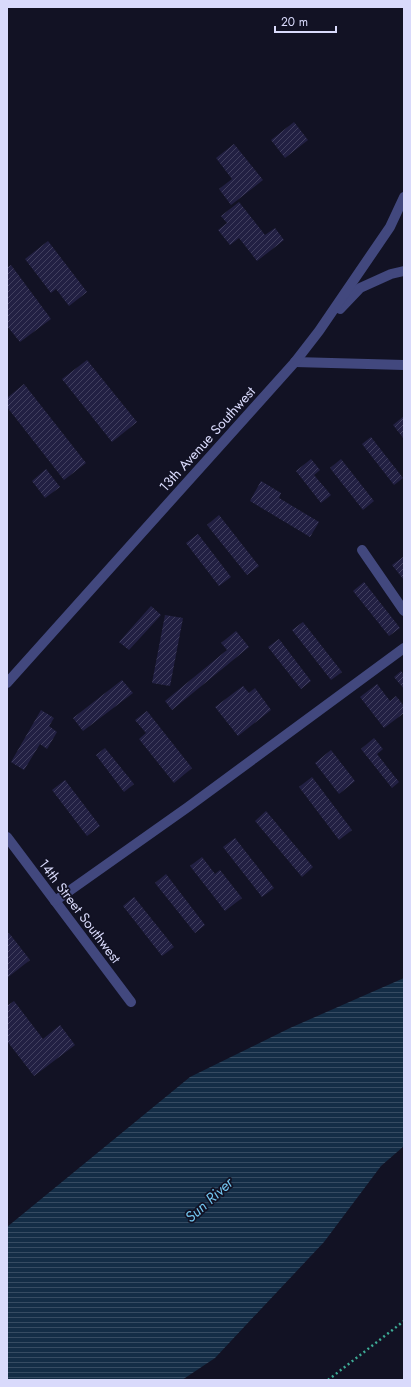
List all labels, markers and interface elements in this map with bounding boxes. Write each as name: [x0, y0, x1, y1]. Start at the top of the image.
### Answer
scale bar: [275, 8, 336, 34]
text: 20 m: [281, 13, 308, 31]
street label: 13th Avenue Southwest: [154, 381, 260, 496]
street label: 14th Street Southwest: [34, 855, 126, 968]
water label: Sun River: [180, 1172, 239, 1228]

